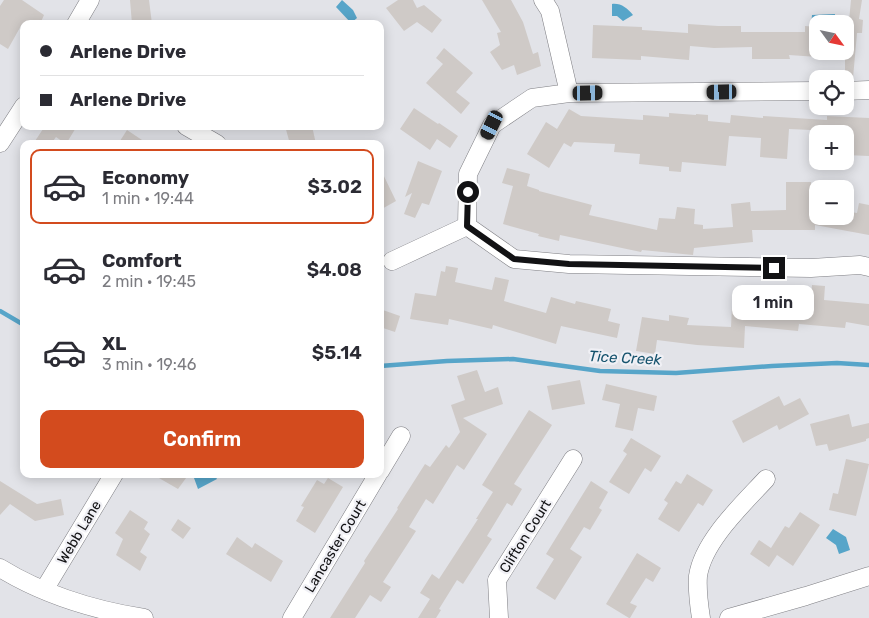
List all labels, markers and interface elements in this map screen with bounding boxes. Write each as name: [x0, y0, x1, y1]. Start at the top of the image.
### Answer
north arrow: [809, 15, 854, 60]
map controls: [809, 15, 854, 225]
text: Arlene Drive: [70, 40, 186, 63]
button: locate: [809, 70, 854, 115]
car: [706, 84, 737, 100]
car: [572, 85, 603, 101]
text: Arlene Drive: [70, 88, 186, 111]
car: [478, 108, 505, 142]
button: +: [809, 125, 854, 170]
icon: car: [42, 164, 87, 209]
text: Economy: [102, 166, 189, 189]
text: $3.02: [308, 175, 362, 198]
button: −: [809, 180, 854, 225]
route start: [457, 181, 479, 203]
text: 1 min · 19:44: [102, 189, 194, 208]
icon: car: [42, 247, 87, 292]
text: Comfort: [102, 249, 182, 272]
route end: [763, 257, 785, 279]
text: $4.08: [307, 258, 362, 281]
text: 2 min · 19:45: [102, 272, 196, 291]
callout: 1 min: [733, 286, 815, 320]
text: 1 min: [753, 293, 793, 312]
icon: car: [42, 330, 87, 375]
text: XL: [102, 332, 126, 355]
text: $5.14: [312, 341, 362, 364]
water label: Tice Creek: [588, 347, 662, 369]
text: 3 min · 19:46: [102, 355, 196, 374]
button: Confirm: [40, 410, 364, 468]
street label: Lancaster Court: [301, 496, 370, 596]
street label: Clifton Court: [496, 496, 555, 576]
street label: Webb Lane: [54, 497, 105, 567]

